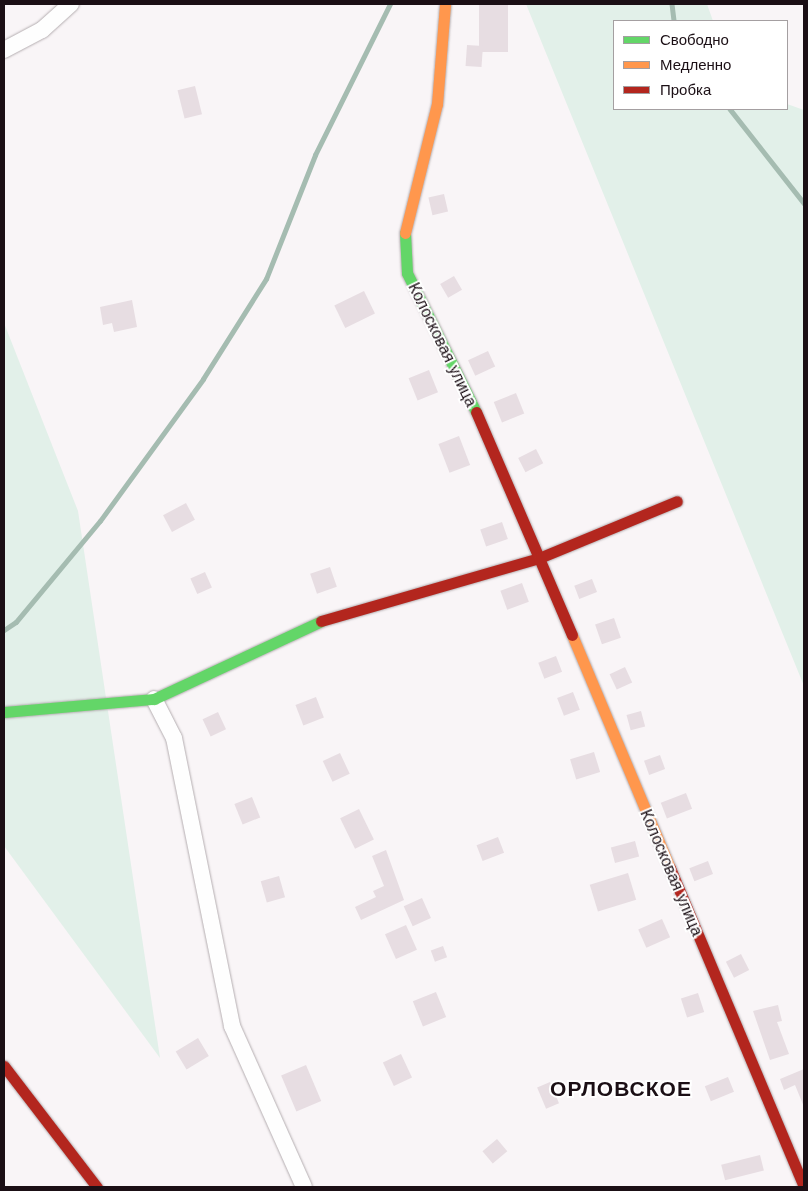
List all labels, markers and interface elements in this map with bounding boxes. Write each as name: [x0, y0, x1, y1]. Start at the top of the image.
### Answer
legend: [613, 20, 788, 110]
text: Свободно: [660, 31, 729, 49]
text: Медленно: [660, 56, 731, 74]
text: Пробка: [660, 81, 711, 99]
street label: Колосковая улица: [404, 280, 480, 410]
street label: Колосковая улица: [636, 807, 706, 939]
district label: ОРЛОВСКОЕ: [549, 1076, 693, 1102]

